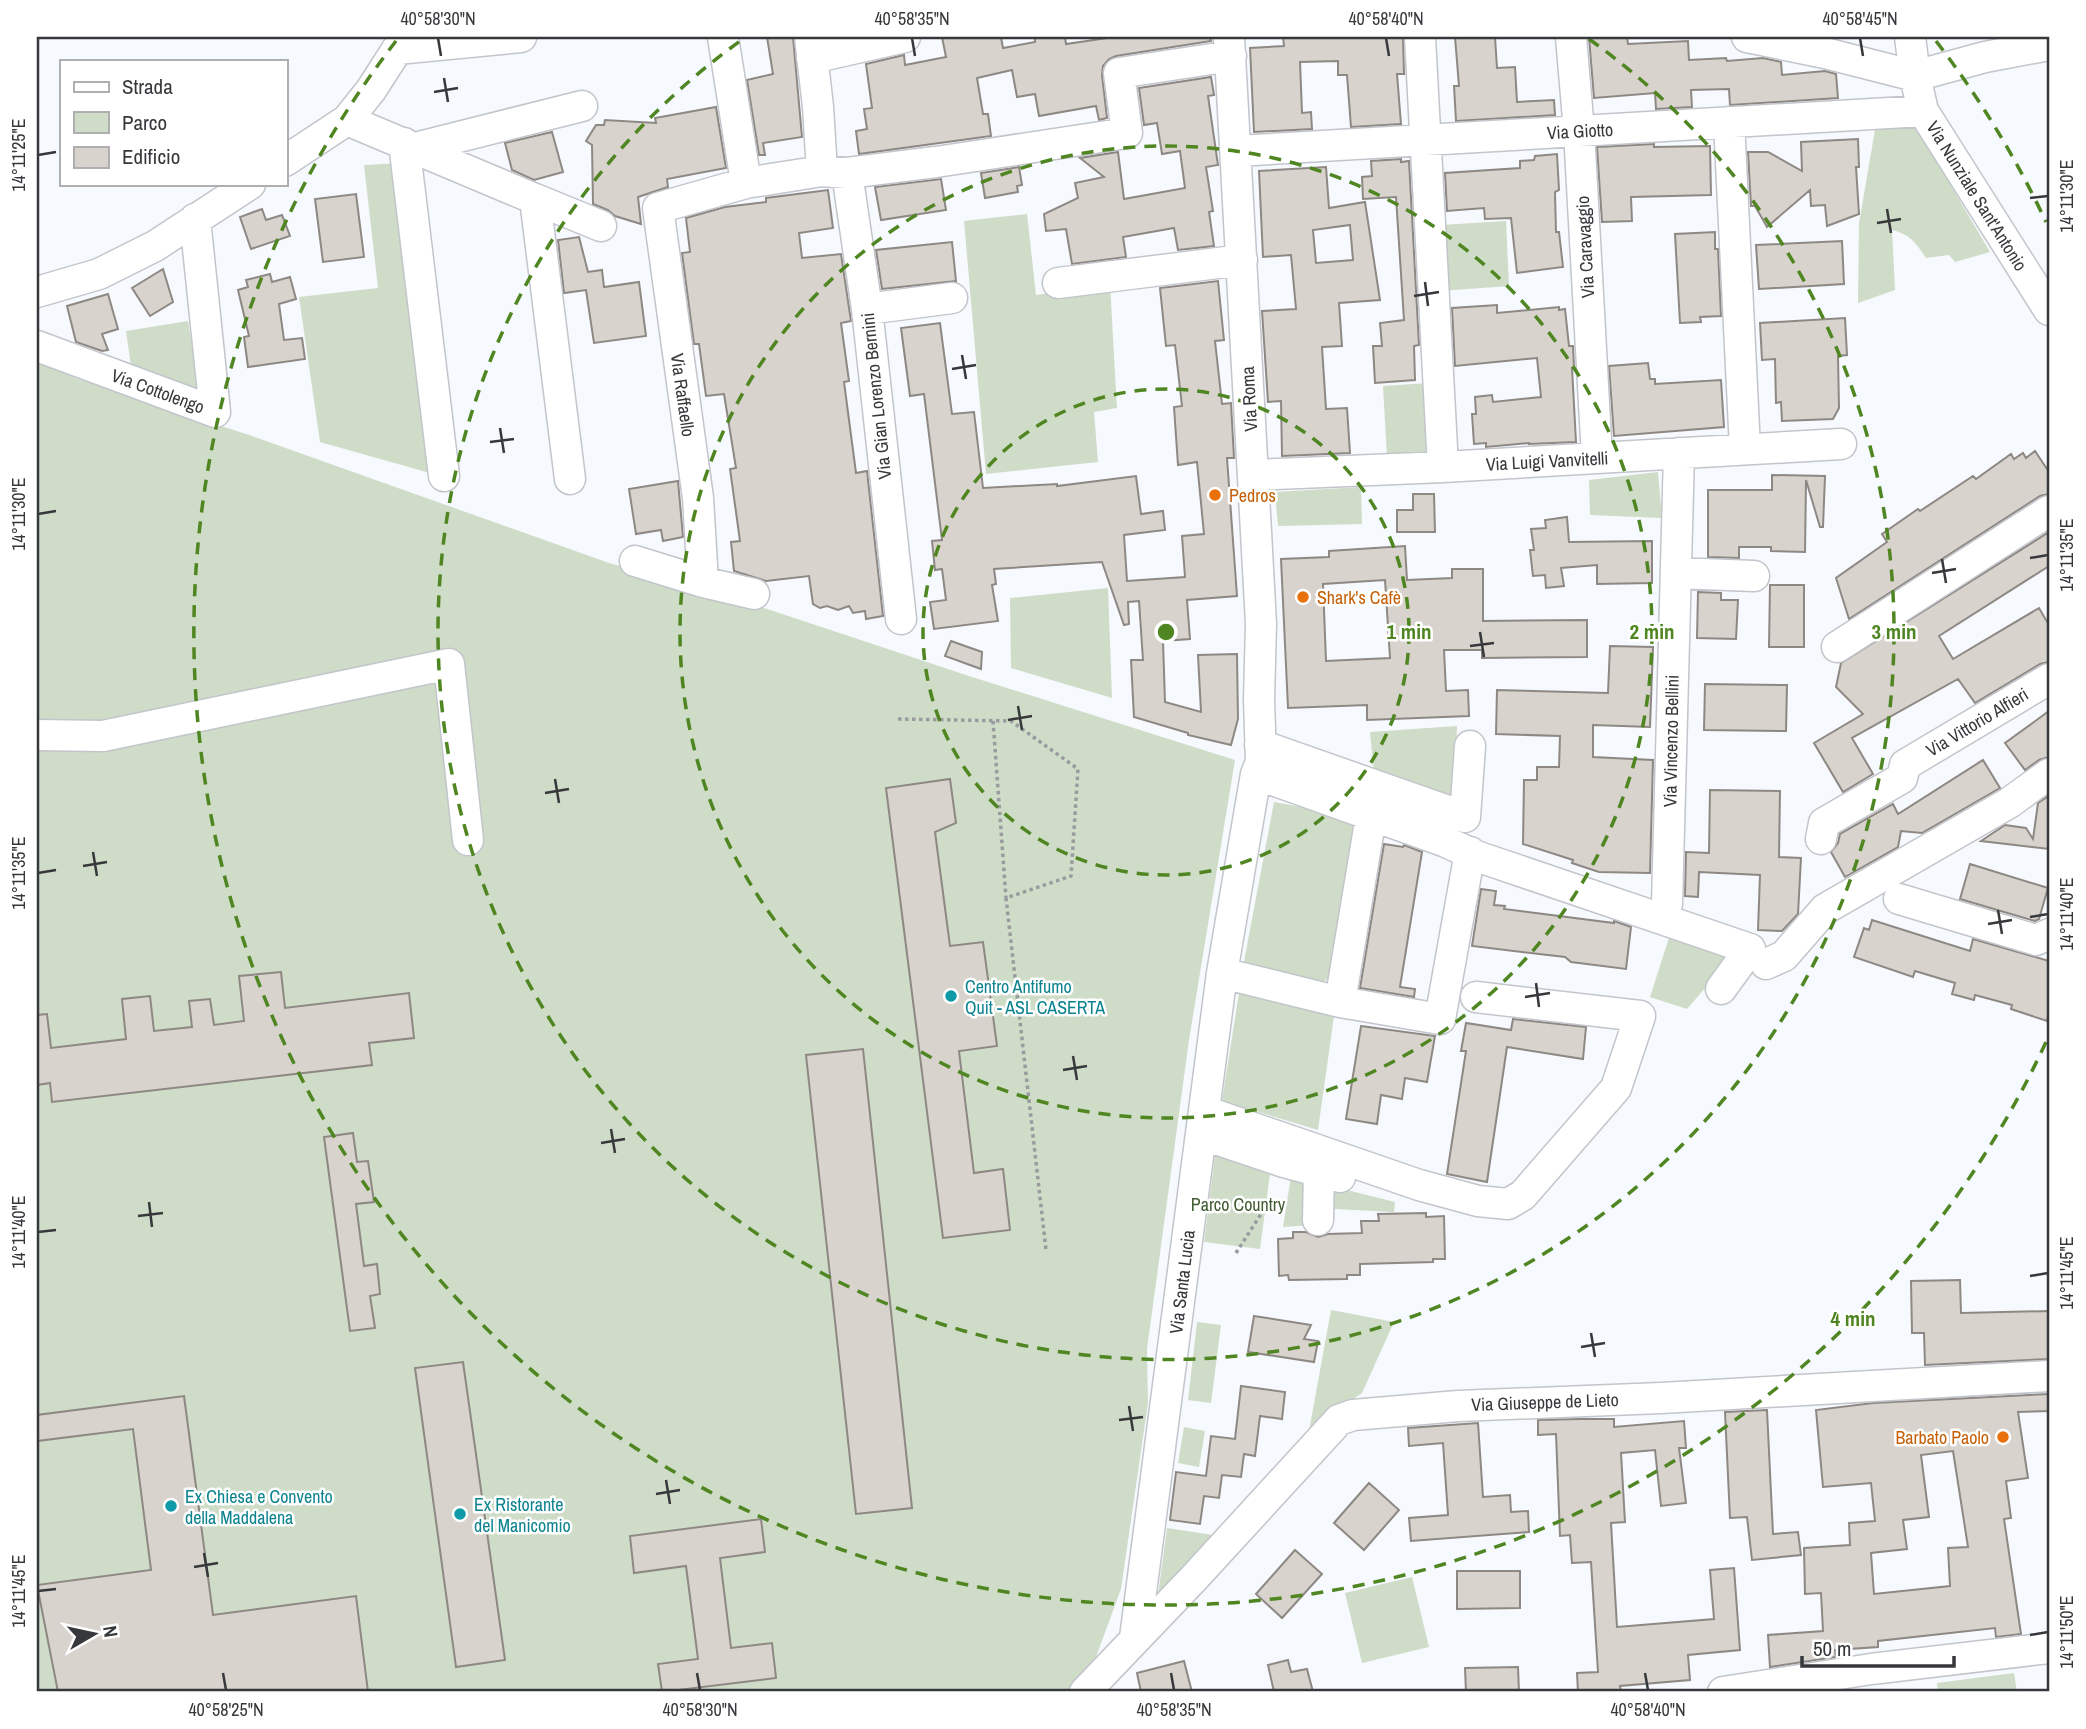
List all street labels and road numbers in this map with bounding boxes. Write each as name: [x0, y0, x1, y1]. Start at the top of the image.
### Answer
street label: Via Nunziale Sant'Antonio: [1921, 116, 2033, 276]
street label: Via Giotto: [1546, 117, 1614, 145]
street label: Via Caravaggio: [1570, 195, 1600, 299]
street label: Via Gian Lorenzo Bernini: [855, 312, 897, 480]
street label: Via Raffaello: [665, 352, 701, 438]
street label: Via Cottolengo: [108, 363, 208, 419]
street label: Via Roma: [1235, 366, 1263, 432]
street label: Via Luigi Vanvitelli: [1485, 445, 1609, 477]
street label: Via Vincenzo Bellini: [1657, 675, 1685, 807]
street label: Via Vittorio Alfieri: [1921, 682, 2033, 762]
street label: Via Santa Lucia: [1163, 1228, 1201, 1336]
street label: Via Giuseppe de Lieto: [1471, 1387, 1619, 1417]

